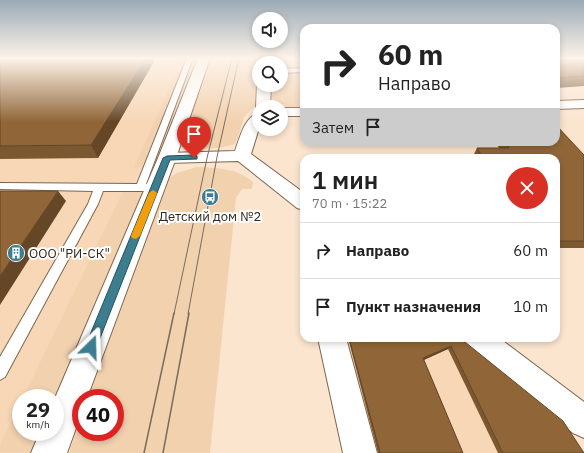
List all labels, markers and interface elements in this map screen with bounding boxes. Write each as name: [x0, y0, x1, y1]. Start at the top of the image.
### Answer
map controls: [252, 12, 288, 136]
button: sound: [252, 12, 288, 48]
text: 60 m: [378, 36, 443, 73]
icon: right: [312, 40, 364, 92]
button: search: [252, 56, 288, 92]
text: Направо: [378, 72, 451, 95]
button: layers: [252, 100, 288, 136]
icon: arrive: [362, 116, 384, 138]
pin: [177, 117, 211, 158]
text: Затем: [312, 118, 354, 137]
icon: arrive: [183, 123, 205, 145]
text: 1 мин: [312, 164, 378, 196]
button: close: [506, 167, 548, 209]
bus stop icon: Детский дом №2: [200, 187, 220, 207]
text: 70 m · 15:22: [312, 195, 387, 212]
place label: Детский дом №2: [159, 208, 261, 225]
icon: right: [312, 240, 334, 262]
text: Направо: [346, 241, 409, 260]
text: 60 m: [513, 241, 548, 260]
building icon: ООО "РИ-СК": [6, 243, 26, 263]
place label: ООО "РИ-СК": [29, 245, 110, 262]
icon: arrive: [312, 296, 334, 318]
text: Пункт назначения: [346, 297, 481, 316]
text: 10 m: [513, 297, 548, 316]
position arrow: [70, 326, 112, 368]
speed limit sign: 40: [72, 389, 124, 441]
text: 29: [26, 396, 50, 423]
text: km/h: [26, 418, 50, 431]

